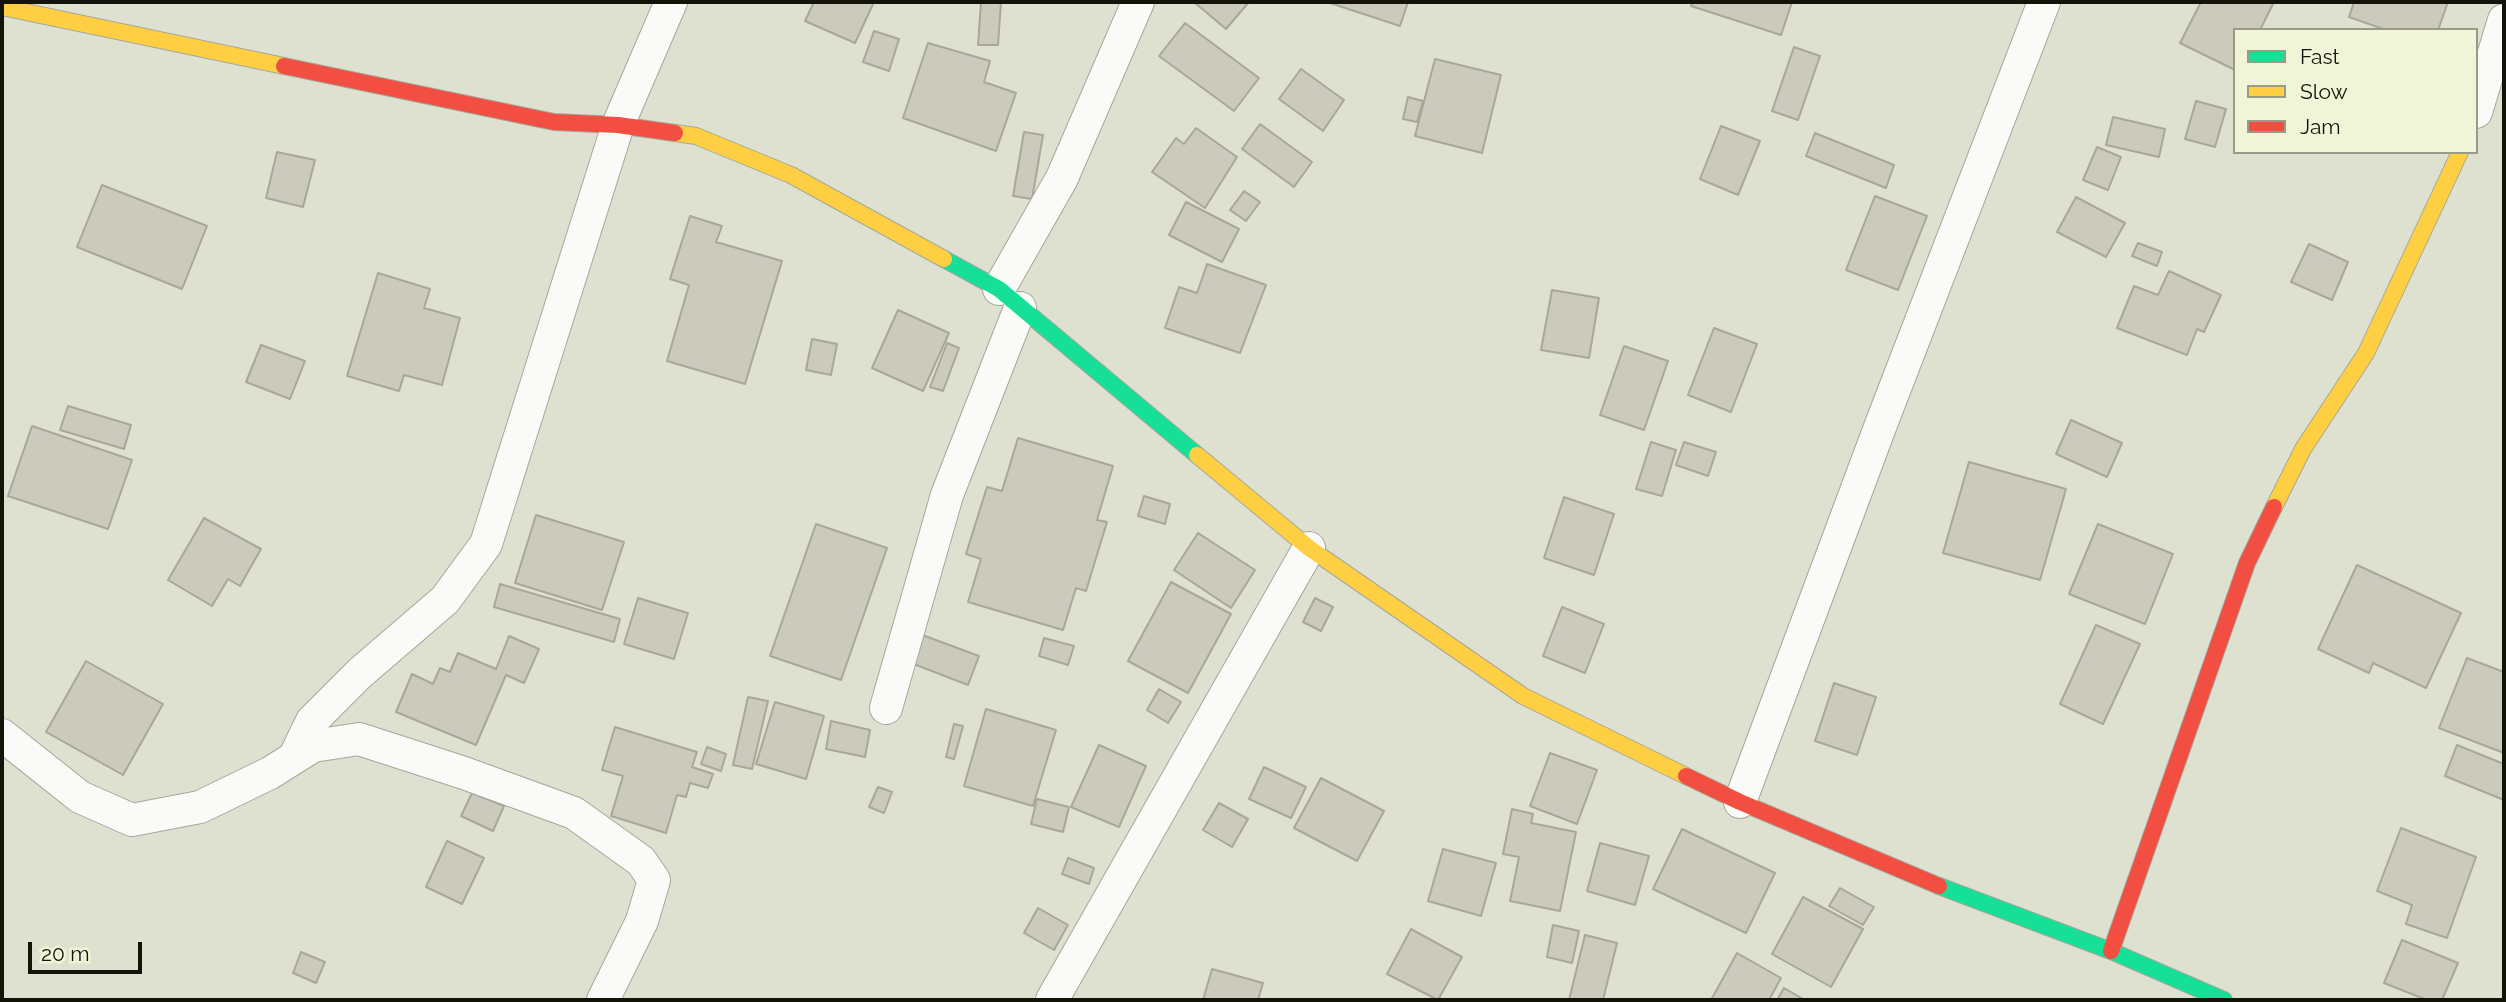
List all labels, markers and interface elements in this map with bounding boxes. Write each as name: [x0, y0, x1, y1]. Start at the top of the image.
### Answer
legend: [2233, 28, 2478, 154]
text: Fast: [2300, 44, 2340, 69]
text: Slow: [2300, 79, 2348, 104]
text: Jam: [2300, 114, 2341, 139]
scale bar: [32, 928, 145, 972]
text: 20 m: [41, 941, 89, 966]

